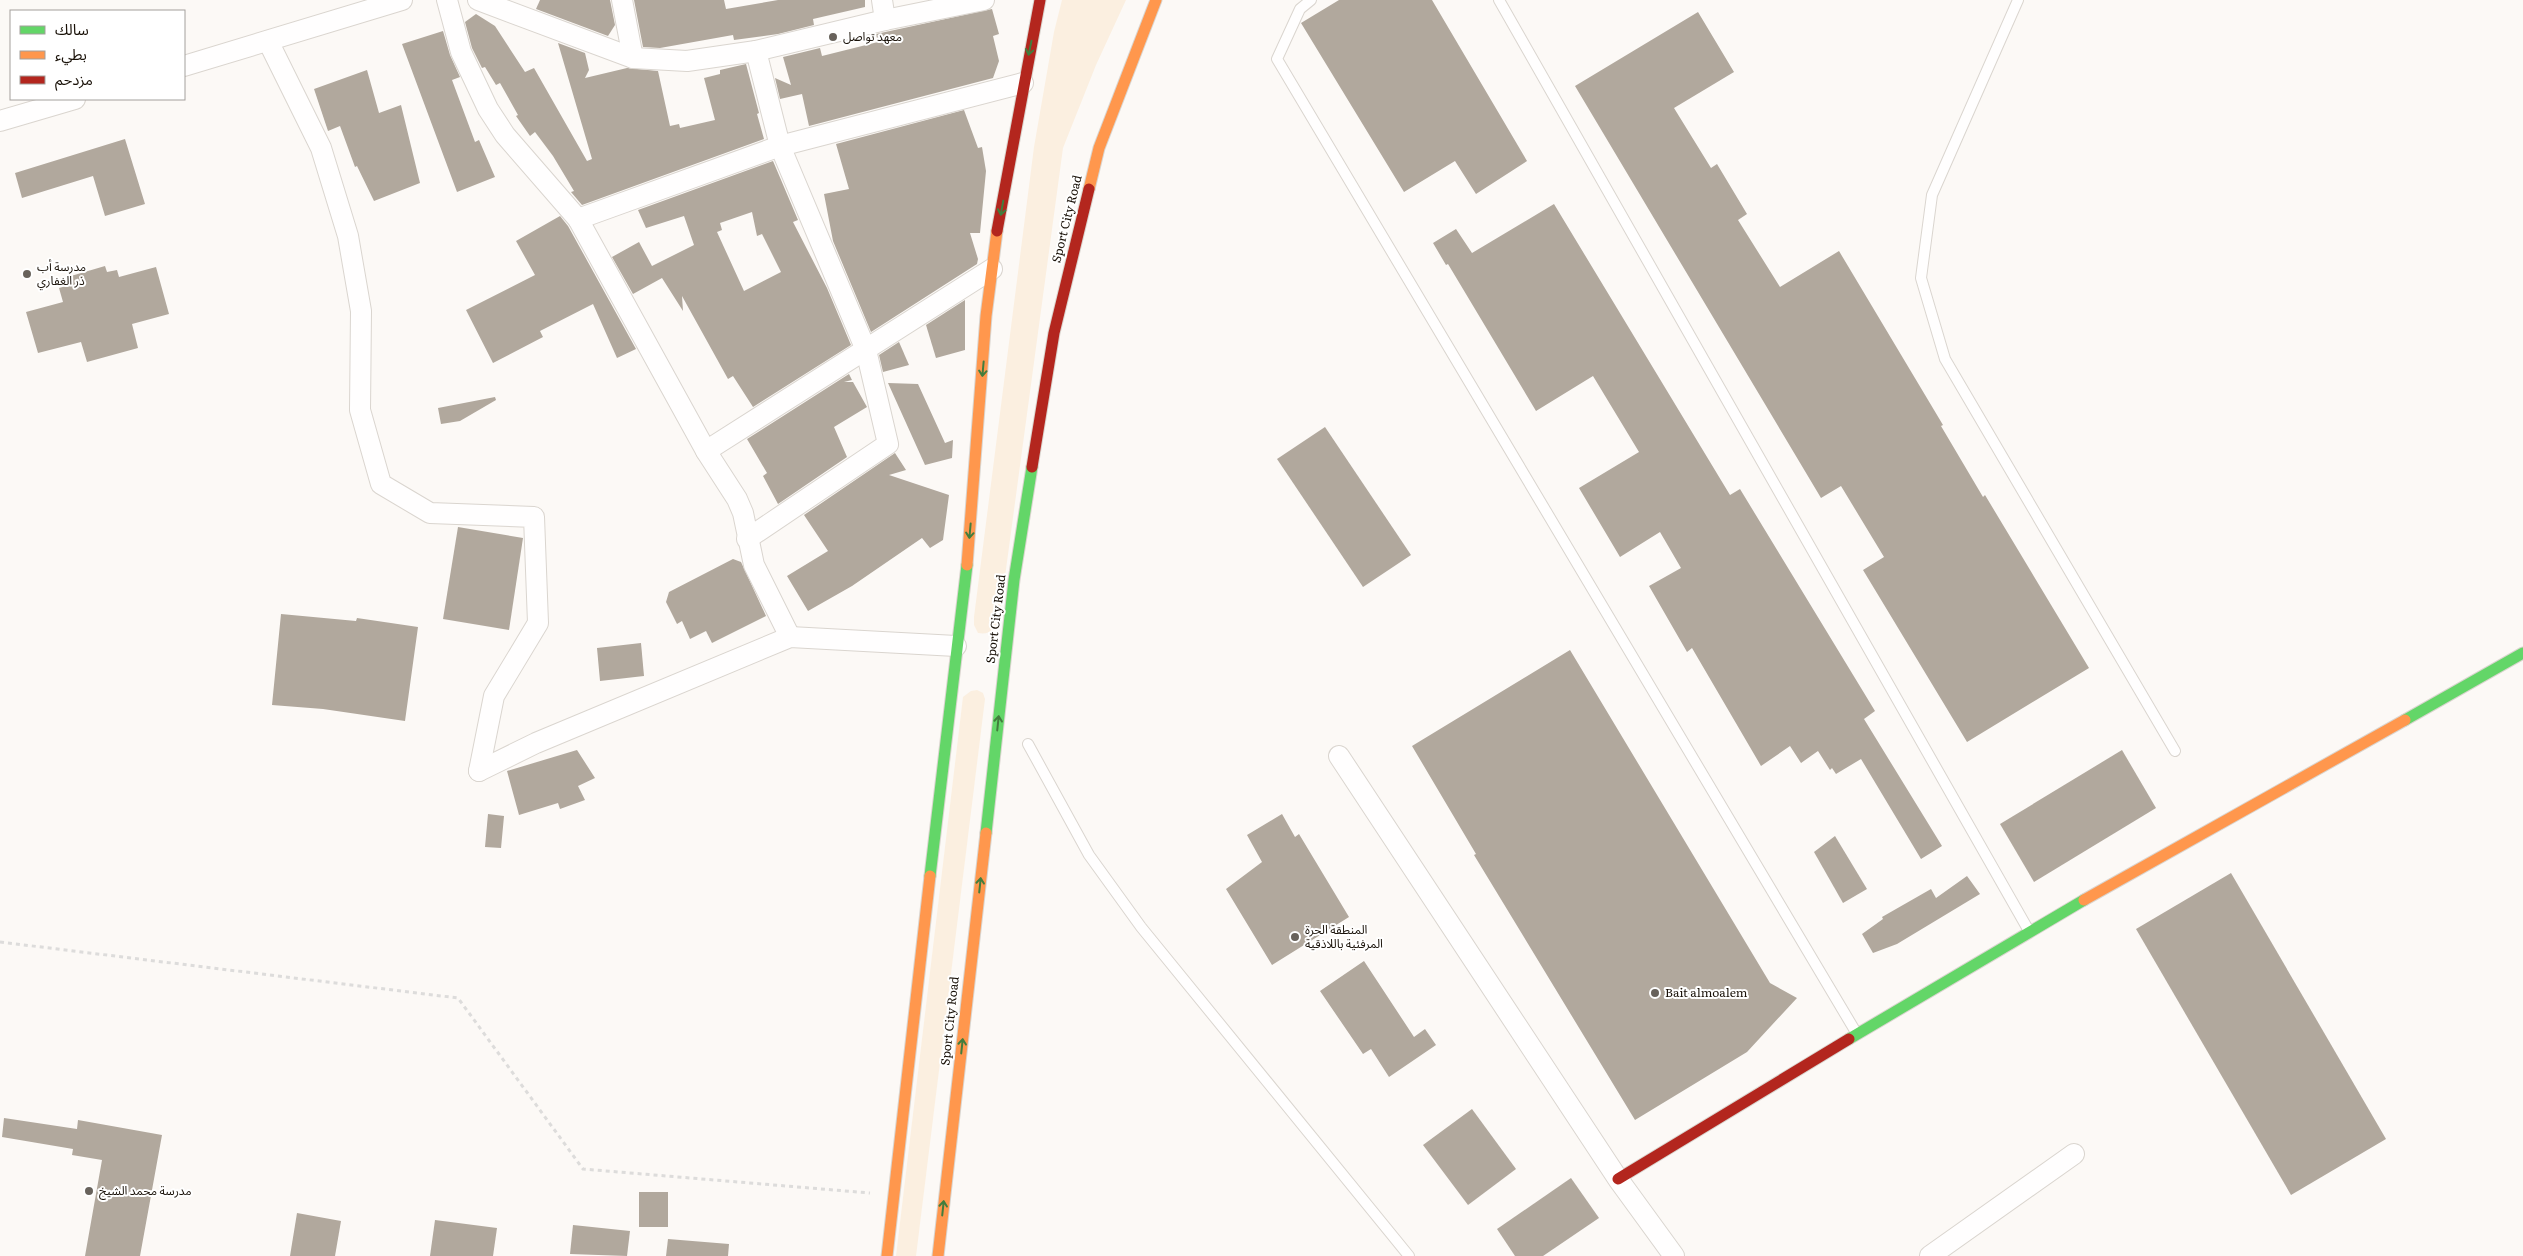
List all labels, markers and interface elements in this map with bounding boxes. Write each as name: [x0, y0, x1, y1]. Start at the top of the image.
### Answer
legend: [10, 10, 185, 100]
text: سالك: [55, 17, 89, 40]
place label: معهد تواصل: [843, 27, 902, 45]
marker: معهد تواصل: [827, 31, 839, 43]
one-way arrow: [1025, 39, 1035, 55]
text: بطيء: [55, 42, 87, 66]
text: مزدحم: [55, 67, 93, 91]
street label: Sport City Road: [1046, 172, 1086, 264]
one-way arrow: [997, 199, 1007, 215]
place label: مدرسة أب ذر الغفاري: [37, 257, 86, 291]
marker: مدرسة أب ذر الغفاري: [21, 268, 33, 280]
one-way arrow: [979, 361, 988, 377]
one-way arrow: [965, 523, 975, 539]
street label: Sport City Road: [981, 573, 1009, 664]
one-way arrow: [993, 715, 1003, 731]
one-way arrow: [975, 877, 985, 893]
place label: المنطقة الحرة المرفئية باللاذقية: [1305, 920, 1383, 952]
marker: المنطقة الحرة المرفئية باللاذقية: [1289, 931, 1301, 943]
street label: Sport City Road: [935, 975, 963, 1066]
place label: Bait almoalem: [1665, 983, 1748, 1001]
marker: Bait almoalem: [1649, 987, 1661, 999]
one-way arrow: [957, 1038, 966, 1054]
place label: مدرسة محمد الشيخ: [99, 1181, 191, 1200]
marker: مدرسة محمد الشيخ: [83, 1185, 95, 1197]
one-way arrow: [938, 1200, 948, 1216]

